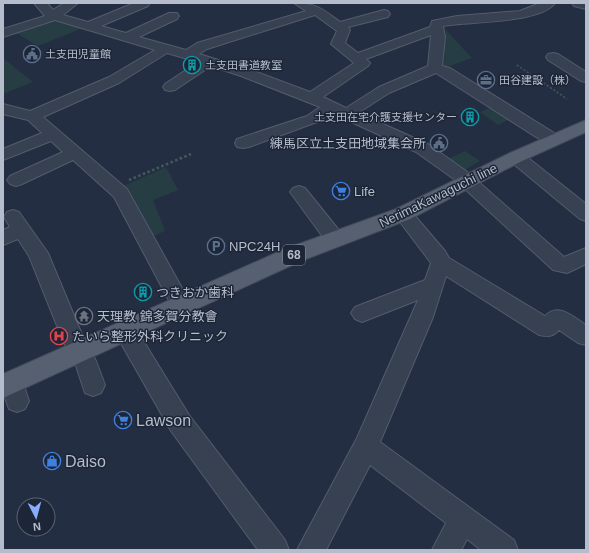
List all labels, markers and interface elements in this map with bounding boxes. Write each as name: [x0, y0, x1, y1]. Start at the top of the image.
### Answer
public building icon: 土支田児童館: [22, 44, 42, 64]
place label: 土支田児童館: [45, 48, 111, 60]
building icon: 土支田書道教室: [182, 55, 202, 75]
place label: 土支田書道教室: [205, 59, 282, 71]
office icon: 田谷建設（株）: [476, 70, 496, 90]
place label: 田谷建設（株）: [499, 74, 576, 86]
building icon: 土支田在宅介護支援センター: [460, 107, 480, 127]
place label: 土支田在宅介護支援センター: [314, 111, 457, 123]
public building icon: 練馬区立土支田地域集会所: [429, 133, 449, 153]
place label: 練馬区立土支田地域集会所: [270, 136, 426, 151]
street label: NerimaKawaguchi line: [377, 160, 500, 231]
supermarket icon: Life: [331, 181, 351, 201]
place label: Life: [354, 184, 375, 199]
parking icon: NPC24H: [206, 236, 226, 256]
place label: NPC24H: [229, 239, 280, 254]
road number: 68: [283, 245, 305, 265]
building icon: つきおか歯科: [133, 282, 153, 302]
place label: つきおか歯科: [156, 285, 234, 300]
temple icon: 天理教 錦多賀分教會: [74, 306, 94, 326]
place label: 天理教 錦多賀分教會: [97, 309, 218, 324]
hospital icon: たいら整形外科クリニック: [49, 326, 69, 346]
place label: たいら整形外科クリニック: [72, 329, 228, 344]
supermarket icon: Lawson: [113, 410, 133, 430]
place label: Lawson: [136, 412, 191, 429]
shop icon: Daiso: [42, 451, 62, 471]
place label: Daiso: [65, 453, 106, 470]
north arrow: [16, 497, 56, 537]
text: N: [32, 521, 42, 533]

